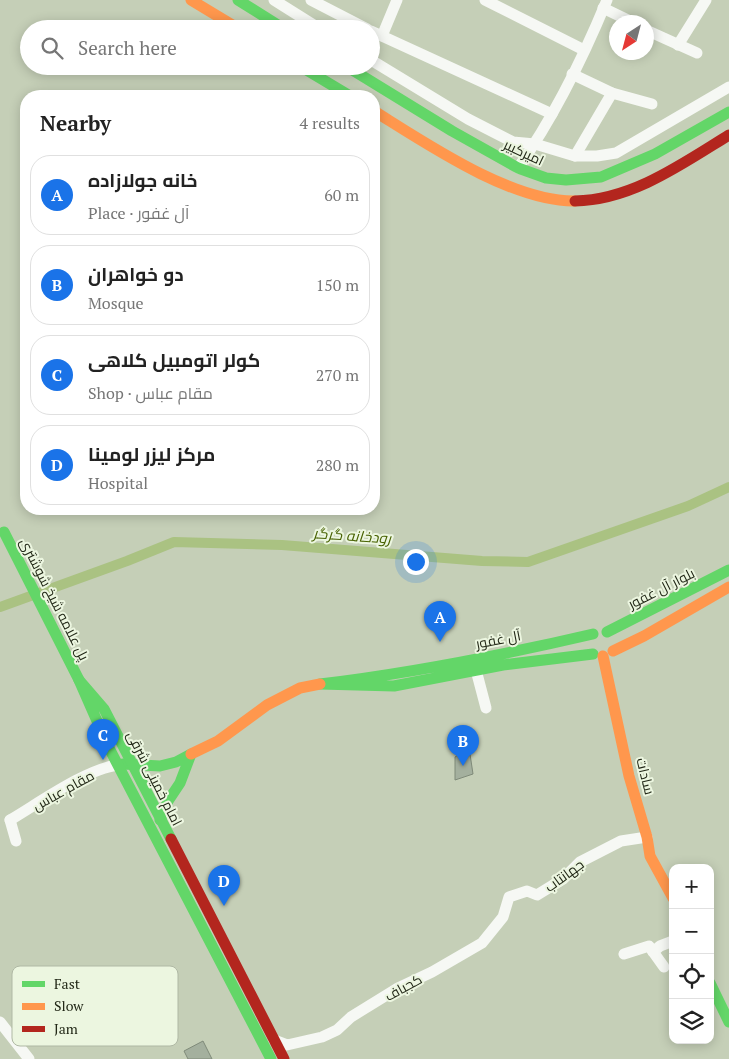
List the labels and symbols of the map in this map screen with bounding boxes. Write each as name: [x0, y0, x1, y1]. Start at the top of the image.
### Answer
north arrow: [609, 15, 654, 60]
street label: امیرکبیر: [500, 134, 547, 170]
water label: رودخانه گرگر: [311, 522, 392, 548]
street label: پل علامه شیخ شوشتری: [15, 535, 94, 664]
your location: [403, 549, 429, 575]
street label: بلوار آل غفور: [624, 563, 698, 613]
pin: A: [424, 601, 456, 642]
street label: آل غفور: [473, 625, 522, 653]
pin: C: [87, 719, 119, 760]
pin: B: [447, 725, 479, 766]
street label: امام خمینی شرقی: [122, 727, 187, 829]
street label: سادات: [632, 756, 660, 796]
street label: مقام عباس: [29, 765, 98, 816]
street label: جهانتاب: [541, 854, 587, 896]
pin: D: [208, 865, 240, 906]
legend: [12, 966, 178, 1046]
street label: کجباف: [381, 969, 425, 1005]
text: Fast: [54, 974, 81, 993]
text: Slow: [54, 996, 84, 1015]
text: Jam: [54, 1019, 78, 1038]

